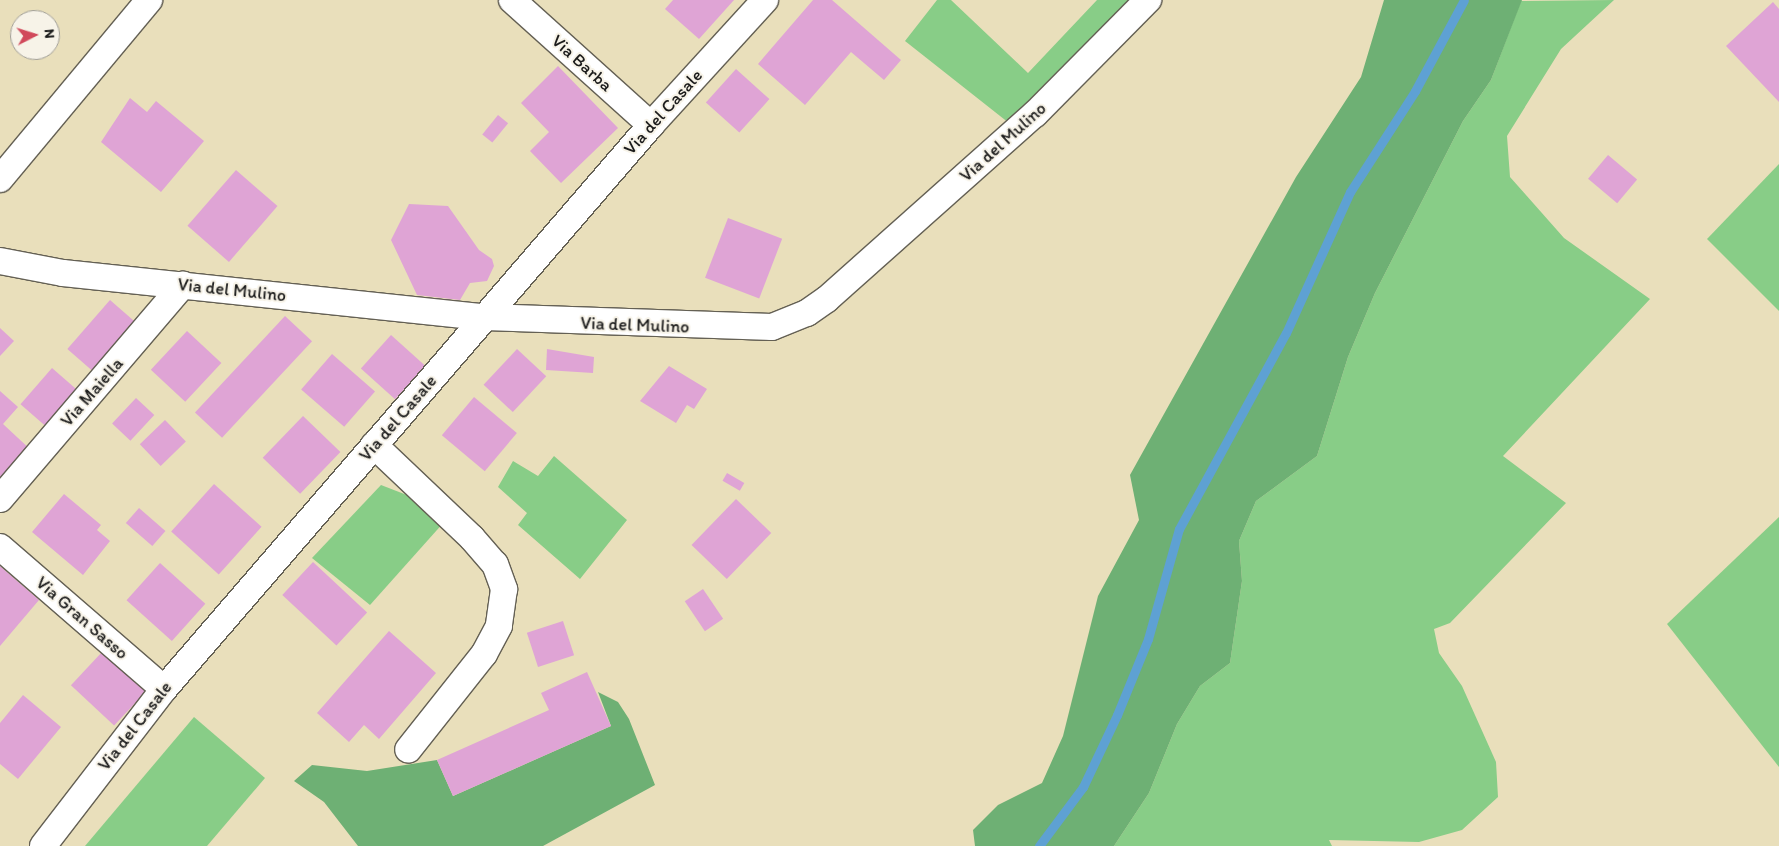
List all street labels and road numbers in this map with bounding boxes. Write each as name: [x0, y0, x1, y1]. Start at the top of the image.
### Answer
street label: Via Barba: [547, 30, 617, 96]
street label: Via del Casale: [619, 65, 707, 159]
street label: Via del Mulino: [956, 98, 1050, 186]
street label: Via del Mulino: [177, 274, 287, 306]
street label: Via del Mulino: [581, 312, 689, 338]
street label: Via Maiella: [56, 353, 128, 431]
street label: Via del Casale: [355, 370, 441, 466]
street label: Via Gran Sasso: [31, 572, 133, 664]
street label: Via del Casale: [93, 677, 177, 775]

